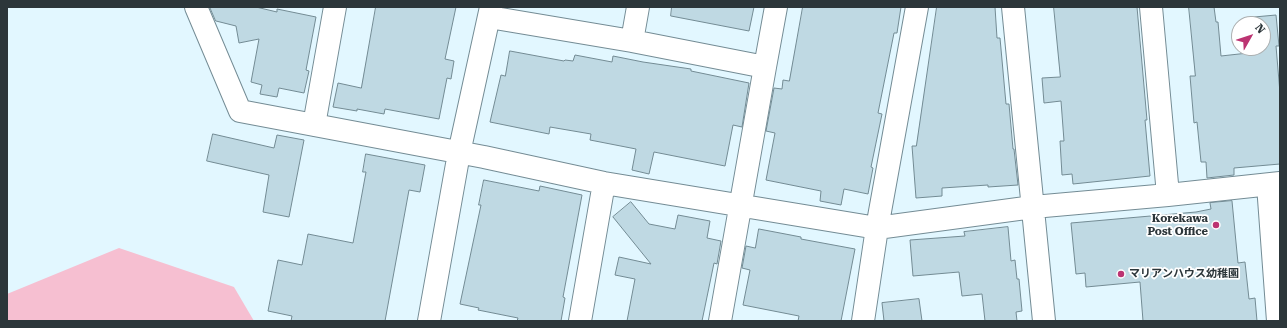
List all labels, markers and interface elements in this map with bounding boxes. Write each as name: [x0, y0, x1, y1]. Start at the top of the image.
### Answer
north arrow: [1231, 16, 1271, 56]
text: N: [1252, 21, 1268, 36]
place label: Korekawa Post Office: [1148, 212, 1208, 238]
marker: Korekawa Post Office: [1211, 220, 1221, 230]
place label: マリアンハウス幼稚園: [1129, 267, 1239, 281]
marker: マリアンハウス幼稚園: [1116, 269, 1126, 279]

